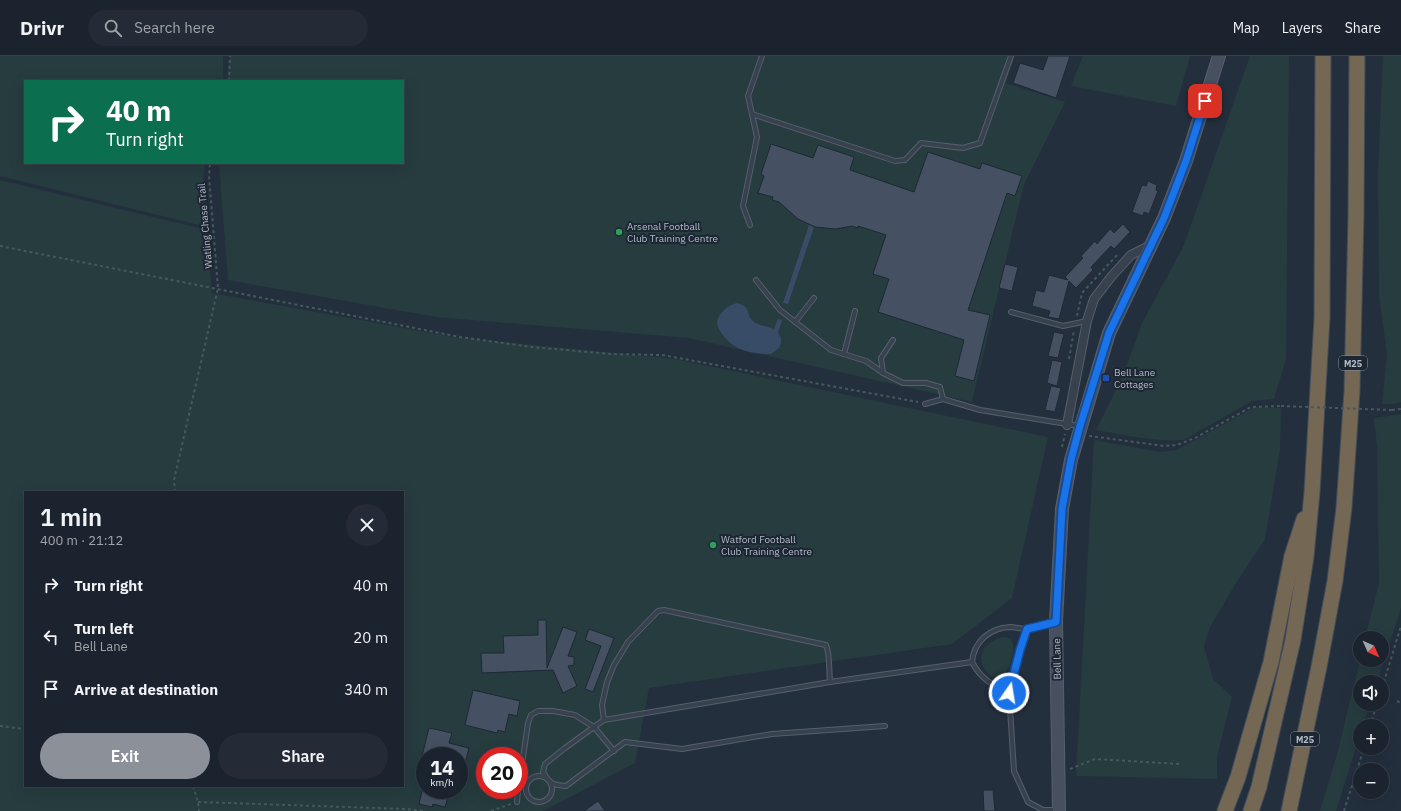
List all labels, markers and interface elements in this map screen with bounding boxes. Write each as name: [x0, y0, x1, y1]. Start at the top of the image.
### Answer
search box: [88, 10, 368, 46]
text: Drivr: [20, 16, 64, 40]
icon: search: [102, 17, 124, 39]
text: Search here: [134, 18, 215, 37]
text: Map: [1233, 19, 1260, 37]
text: Layers: [1282, 19, 1323, 37]
text: Share: [1345, 19, 1381, 37]
pin: [1188, 84, 1222, 118]
icon: arrive: [1194, 90, 1216, 112]
text: 40 m: [106, 92, 171, 129]
icon: right: [40, 96, 92, 148]
text: Turn right: [106, 128, 184, 151]
street label: Watling Chase Trail: [195, 183, 215, 269]
place label: Arsenal Football Club Training Centre: [627, 220, 719, 245]
marker: Arsenal Football Club Training Centre: [614, 227, 624, 237]
road number: M25: [1339, 356, 1367, 370]
place label: Bell Lane Cottages: [1114, 366, 1156, 391]
marker: Bell Lane Cottages: [1101, 373, 1111, 383]
text: 1 min: [40, 501, 102, 533]
button: close: [346, 504, 388, 546]
text: 400 m · 21:12: [40, 532, 123, 549]
place label: Watford Football Club Training Centre: [721, 533, 813, 558]
marker: Watford Football Club Training Centre: [708, 540, 718, 550]
icon: right: [40, 574, 62, 596]
text: Turn right: [74, 576, 143, 595]
text: 40 m: [353, 576, 388, 595]
text: Turn left: [74, 619, 134, 638]
icon: left: [40, 626, 62, 648]
text: 20 m: [353, 628, 388, 647]
north arrow: [1353, 631, 1389, 667]
map controls: [1353, 631, 1389, 799]
text: Bell Lane: [74, 638, 128, 655]
street label: Bell Lane: [1050, 638, 1064, 680]
position arrow: [988, 672, 1030, 714]
button: sound: [1353, 675, 1389, 711]
icon: arrive: [40, 678, 62, 700]
text: Arrive at destination: [74, 680, 218, 699]
text: 340 m: [344, 680, 388, 699]
button: +: [1353, 719, 1389, 755]
road number: M25: [1291, 732, 1319, 746]
button: Exit: [40, 733, 210, 779]
button: Share: [218, 733, 388, 779]
speed limit sign: 20: [476, 747, 528, 799]
text: 14: [430, 754, 454, 781]
button: −: [1353, 763, 1389, 799]
text: km/h: [430, 776, 454, 789]

